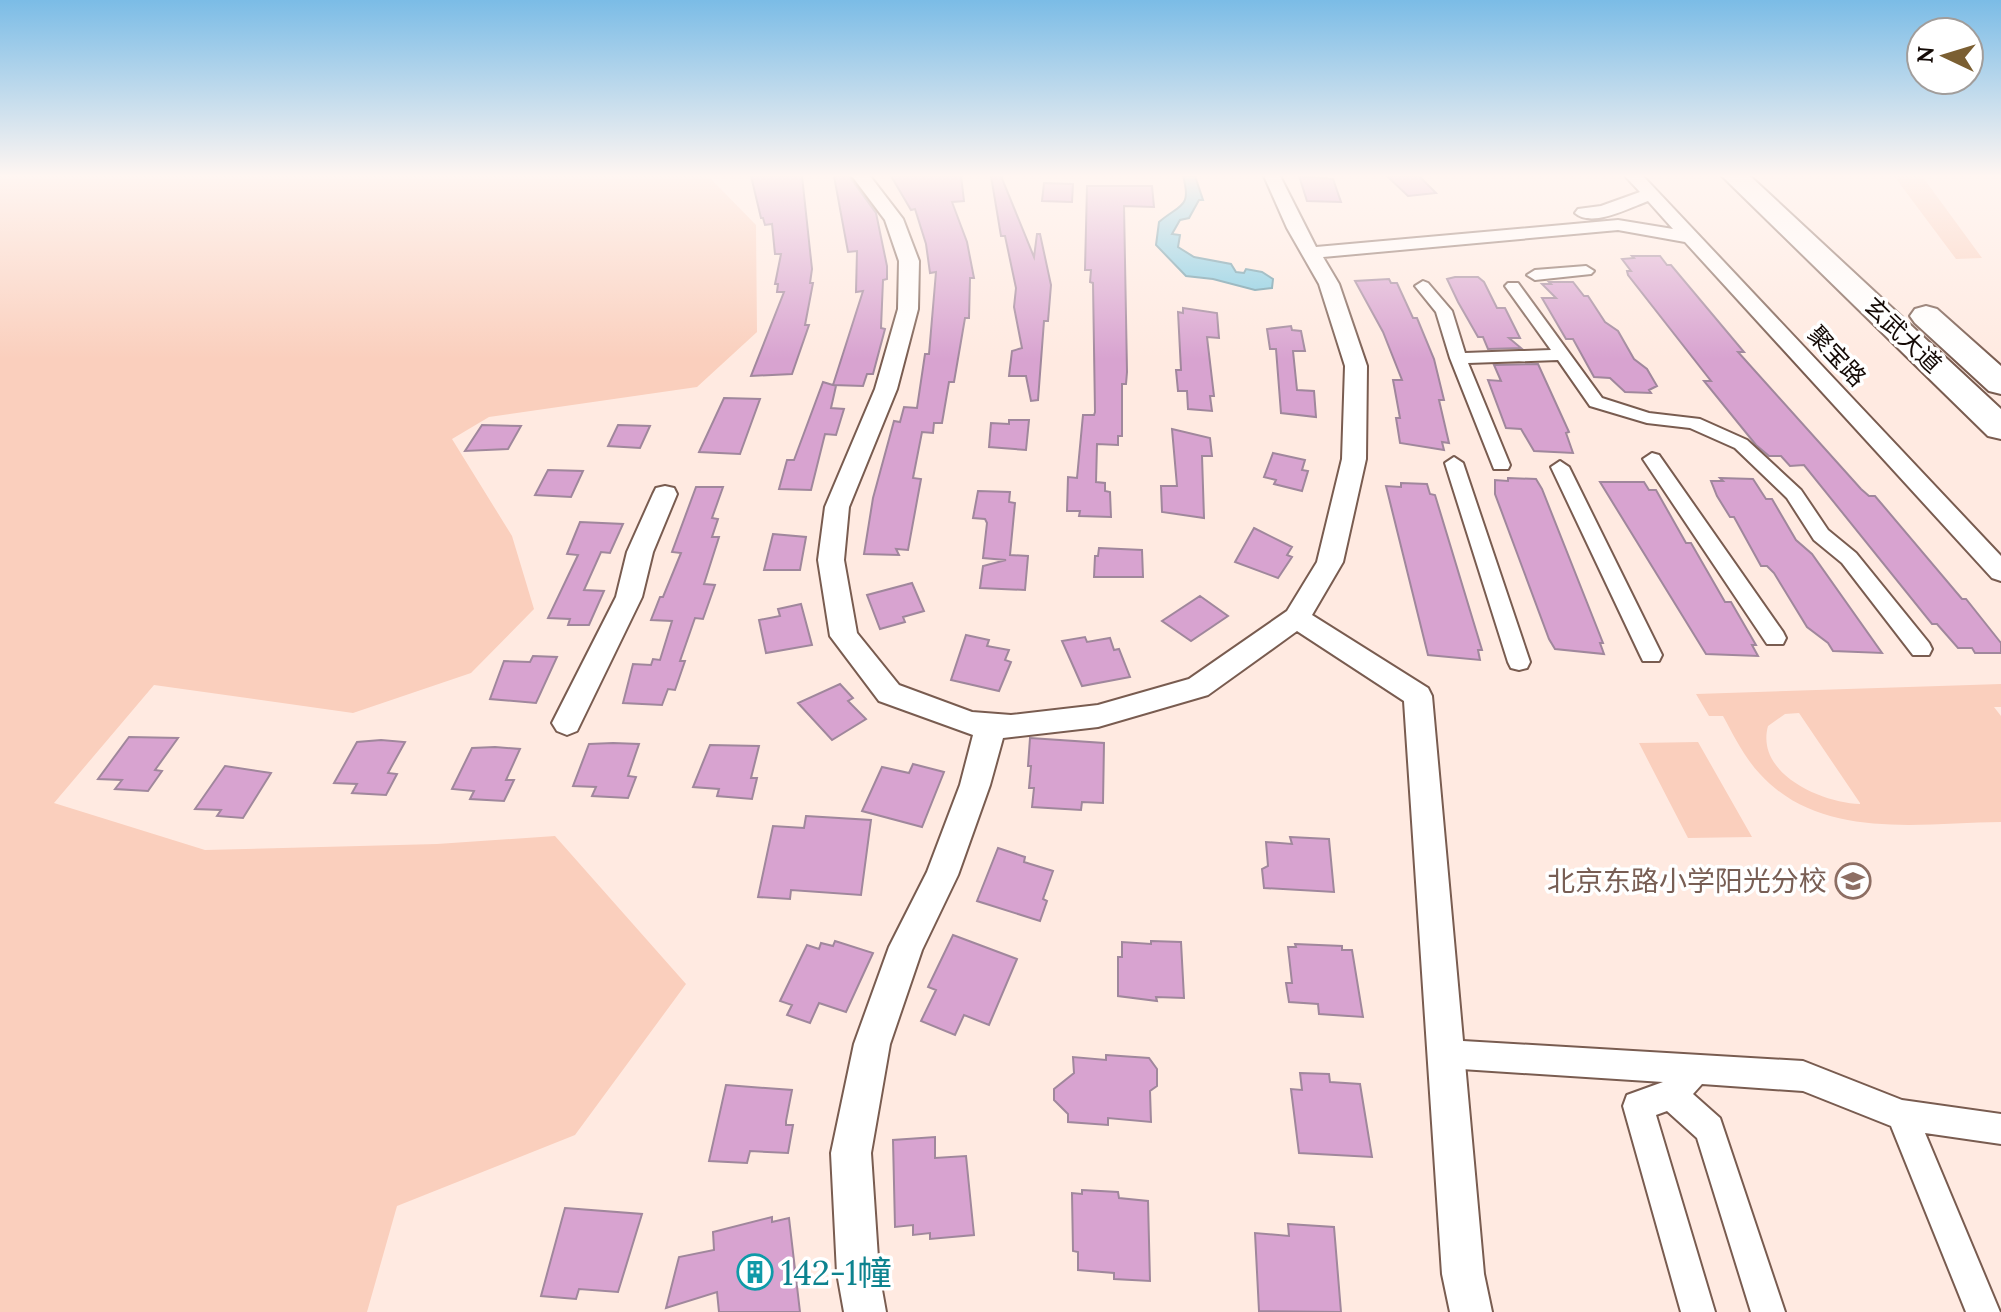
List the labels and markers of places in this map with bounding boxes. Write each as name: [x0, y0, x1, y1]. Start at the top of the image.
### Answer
school or university icon: 北京东路小学阳光分校: [1834, 862, 1872, 900]
place label: 北京东路小学阳光分校: [1547, 863, 1827, 899]
place label: 142-1幢: [781, 1251, 892, 1294]
building icon: 142-1幢: [736, 1253, 774, 1291]

